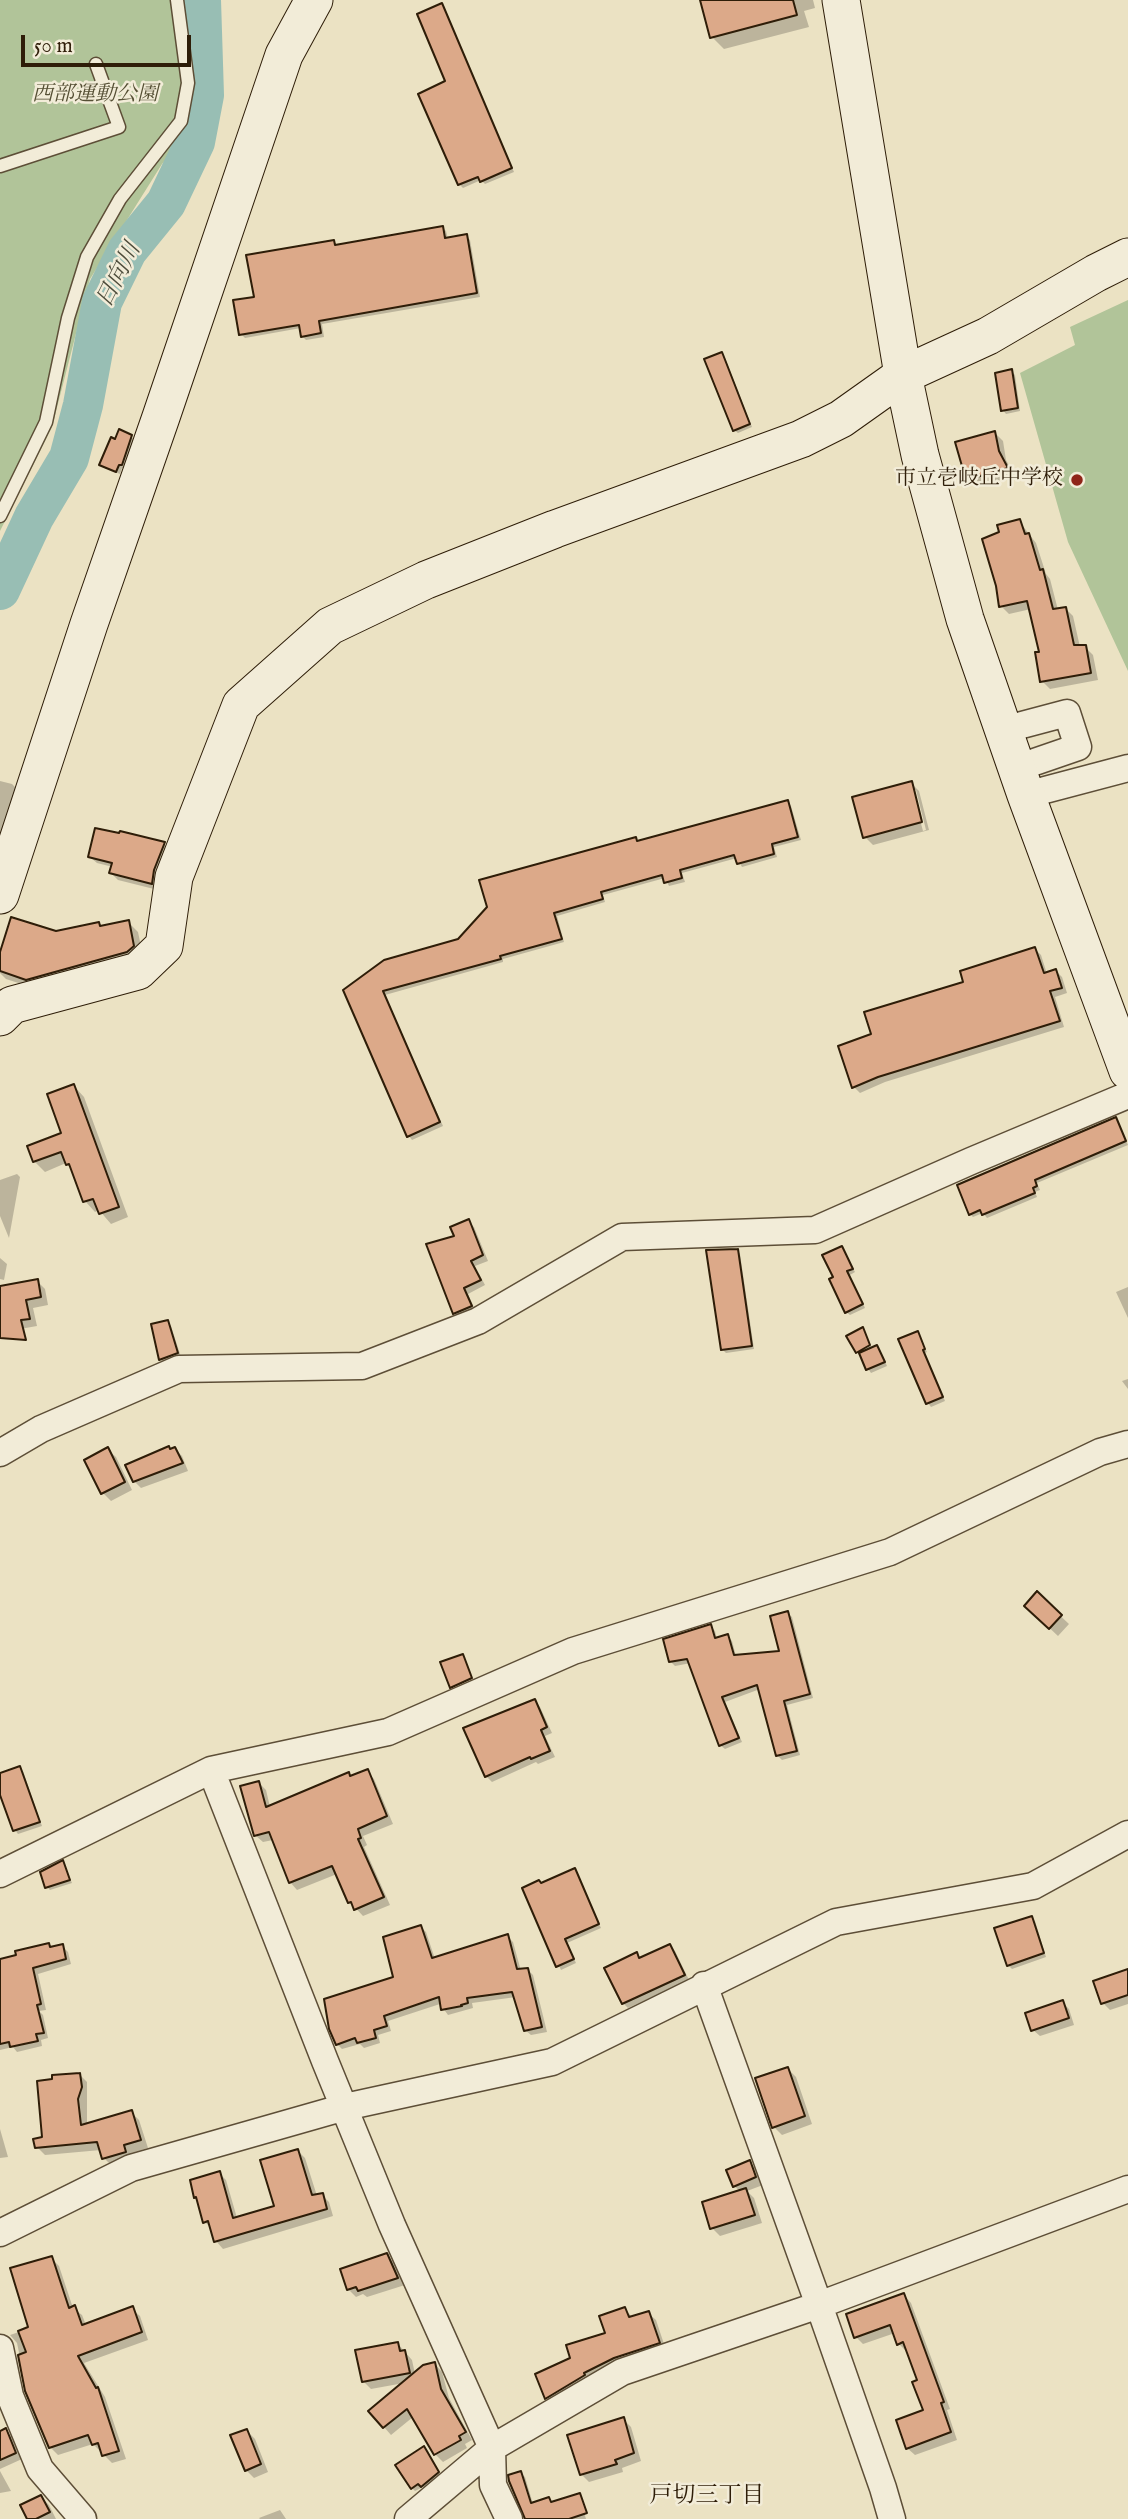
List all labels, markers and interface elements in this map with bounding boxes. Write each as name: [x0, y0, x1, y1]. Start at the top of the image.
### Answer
scale bar: [24, 21, 194, 65]
text: 50 m: [34, 33, 73, 60]
park label: 西部運動公園: [32, 83, 158, 109]
water label: 日向川: [92, 239, 148, 313]
place label: 市立壱岐丘中学校: [895, 467, 1063, 493]
marker: 市立壱岐丘中学校: [1069, 472, 1085, 488]
district label: 戸切三丁目: [650, 2483, 764, 2511]

